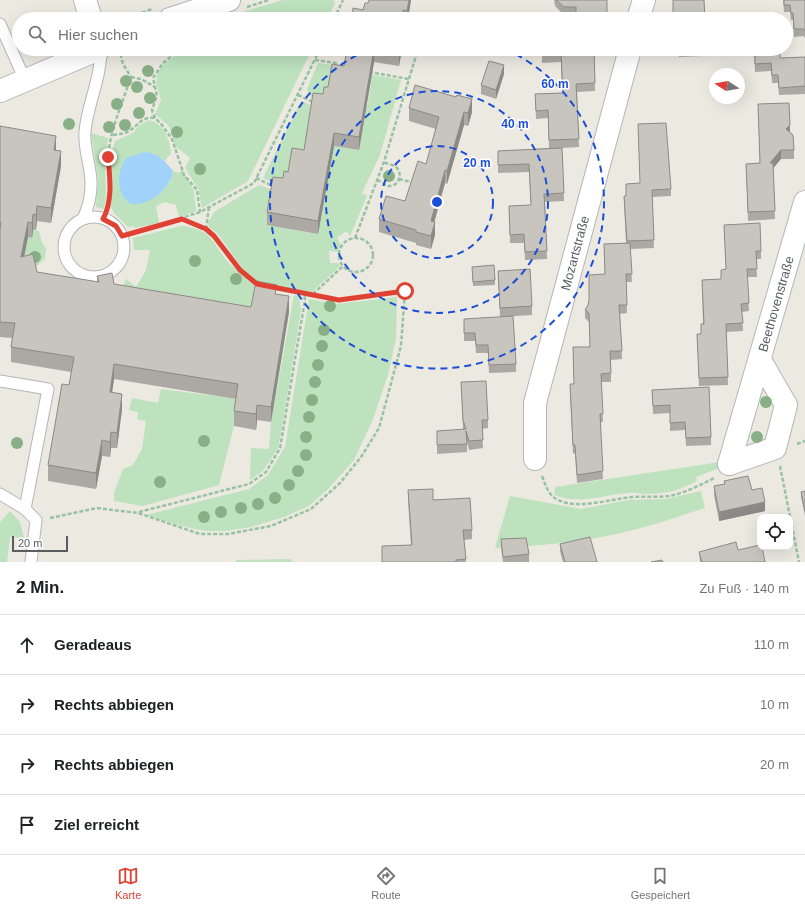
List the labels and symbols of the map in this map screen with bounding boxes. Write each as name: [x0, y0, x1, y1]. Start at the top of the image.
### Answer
north arrow: [709, 68, 745, 104]
text: 60 m: [541, 77, 569, 91]
text: 40 m: [501, 117, 529, 131]
route end: [99, 148, 117, 166]
text: 20 m: [463, 156, 491, 170]
centre of rings: [430, 195, 444, 209]
street label: Mozartstraße: [558, 214, 592, 292]
street label: Beethovenstraße: [755, 254, 797, 354]
route start: [396, 282, 414, 300]
scale bar: [12, 534, 68, 553]

